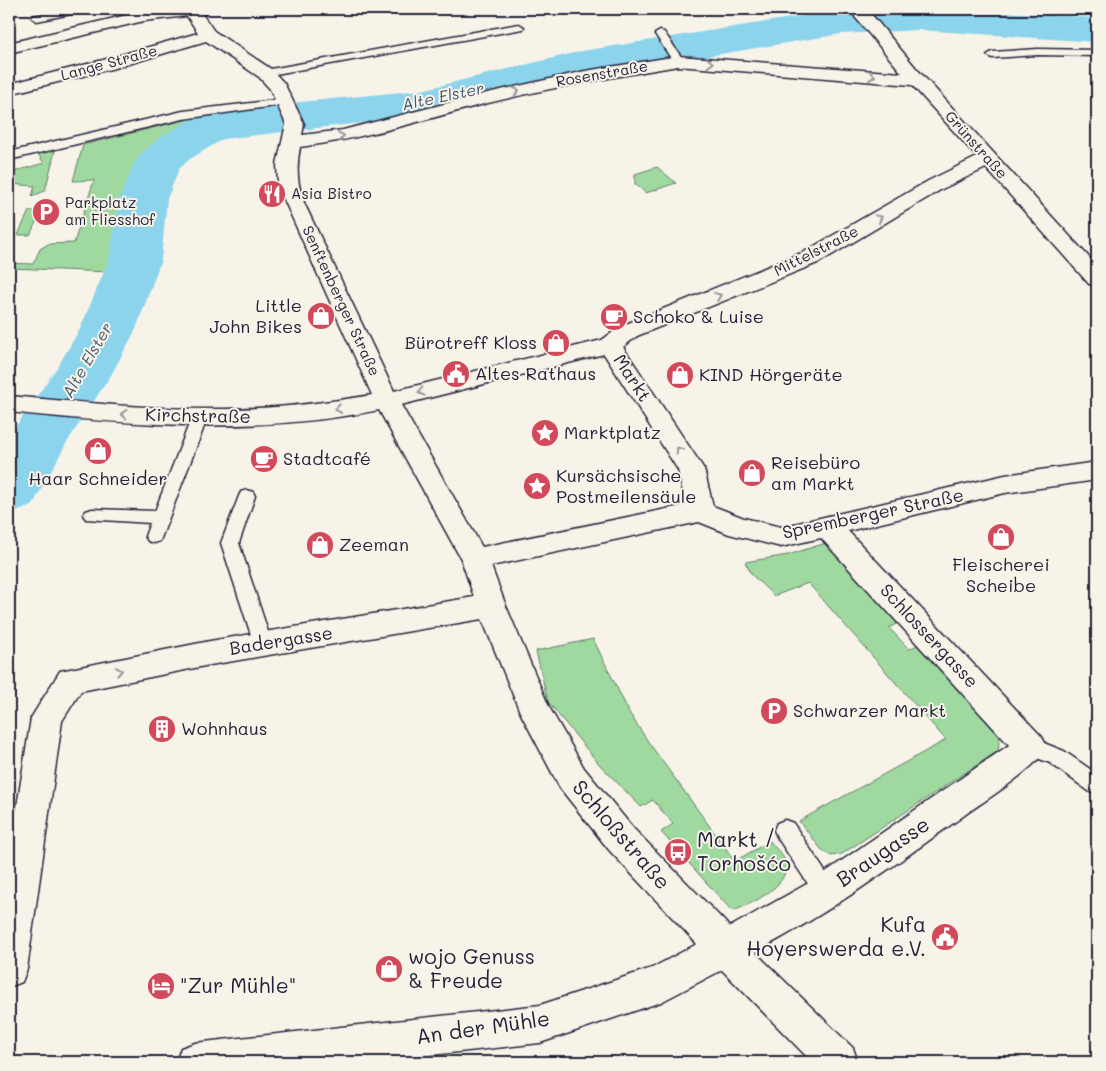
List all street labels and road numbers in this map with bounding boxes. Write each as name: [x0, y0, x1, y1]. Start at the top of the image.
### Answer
street label: Lange Straße: [58, 40, 159, 85]
street label: Rosenstraße: [554, 55, 649, 91]
street label: Grünstraße: [941, 106, 1013, 183]
street label: Mittelstraße: [770, 220, 861, 280]
street label: Senftenberger Straße: [298, 222, 386, 379]
street label: Markt: [609, 349, 657, 406]
street label: Kirchstraße: [145, 402, 251, 428]
street label: Spremberger Straße: [780, 482, 966, 544]
street label: Schlossergasse: [875, 578, 984, 693]
street label: Badergasse: [227, 620, 334, 660]
street label: Schloßstraße: [567, 774, 677, 894]
street label: Braugasse: [830, 810, 934, 892]
street label: An der Mühle: [414, 1004, 551, 1049]

